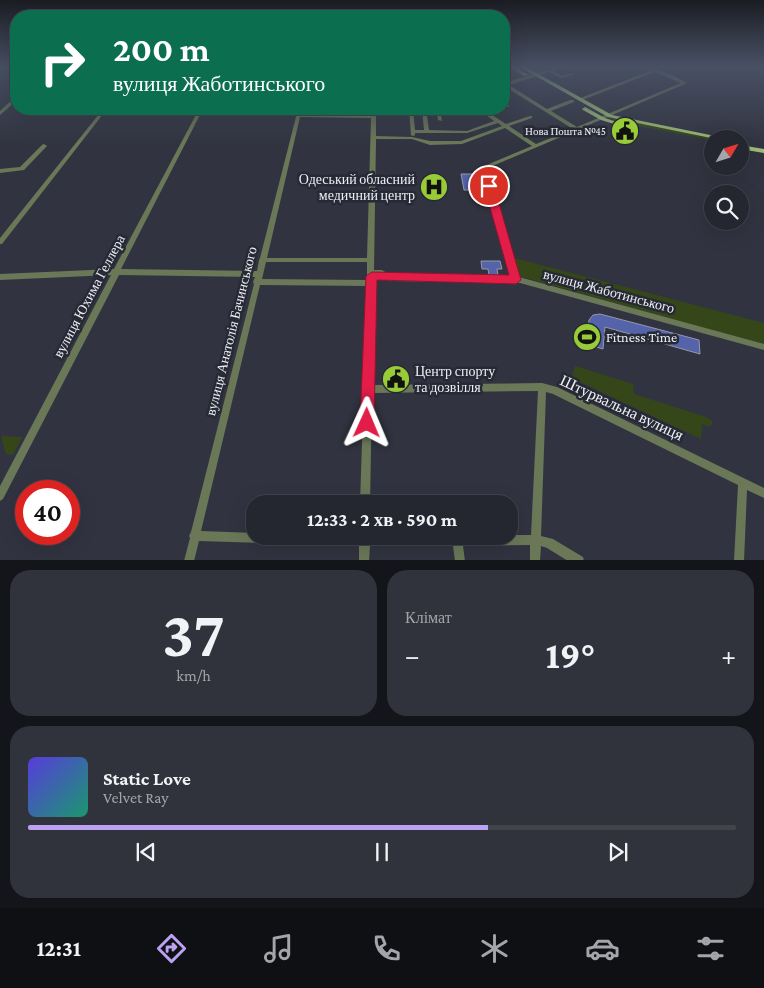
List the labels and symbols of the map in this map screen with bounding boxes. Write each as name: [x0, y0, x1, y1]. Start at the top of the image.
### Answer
public building icon: Нова Пошта №45: [610, 116, 640, 146]
place label: Нова Пошта №45: [525, 125, 606, 137]
north arrow: [704, 130, 749, 175]
pin: [468, 165, 510, 207]
place label: Одеський обласний медичний центр: [299, 171, 415, 203]
hospital icon: Одеський обласний медичний центр: [419, 172, 449, 202]
street label: вулиця Юхима Геллера: [50, 231, 129, 360]
street label: вулиця Анатолія Бачинського: [202, 245, 260, 417]
street label: вулиця Жаботинського: [542, 266, 676, 316]
sports icon: Fitness Time: [572, 322, 602, 352]
place label: Fitness Time: [606, 329, 677, 345]
place label: Центр спорту та дозвілля: [415, 363, 495, 395]
public building icon: Центр спорту та дозвілля: [381, 364, 411, 394]
street label: Штурвальна вулиця: [557, 371, 687, 445]
position arrow: [340, 396, 392, 448]
speed limit sign: 40: [15, 480, 80, 545]

